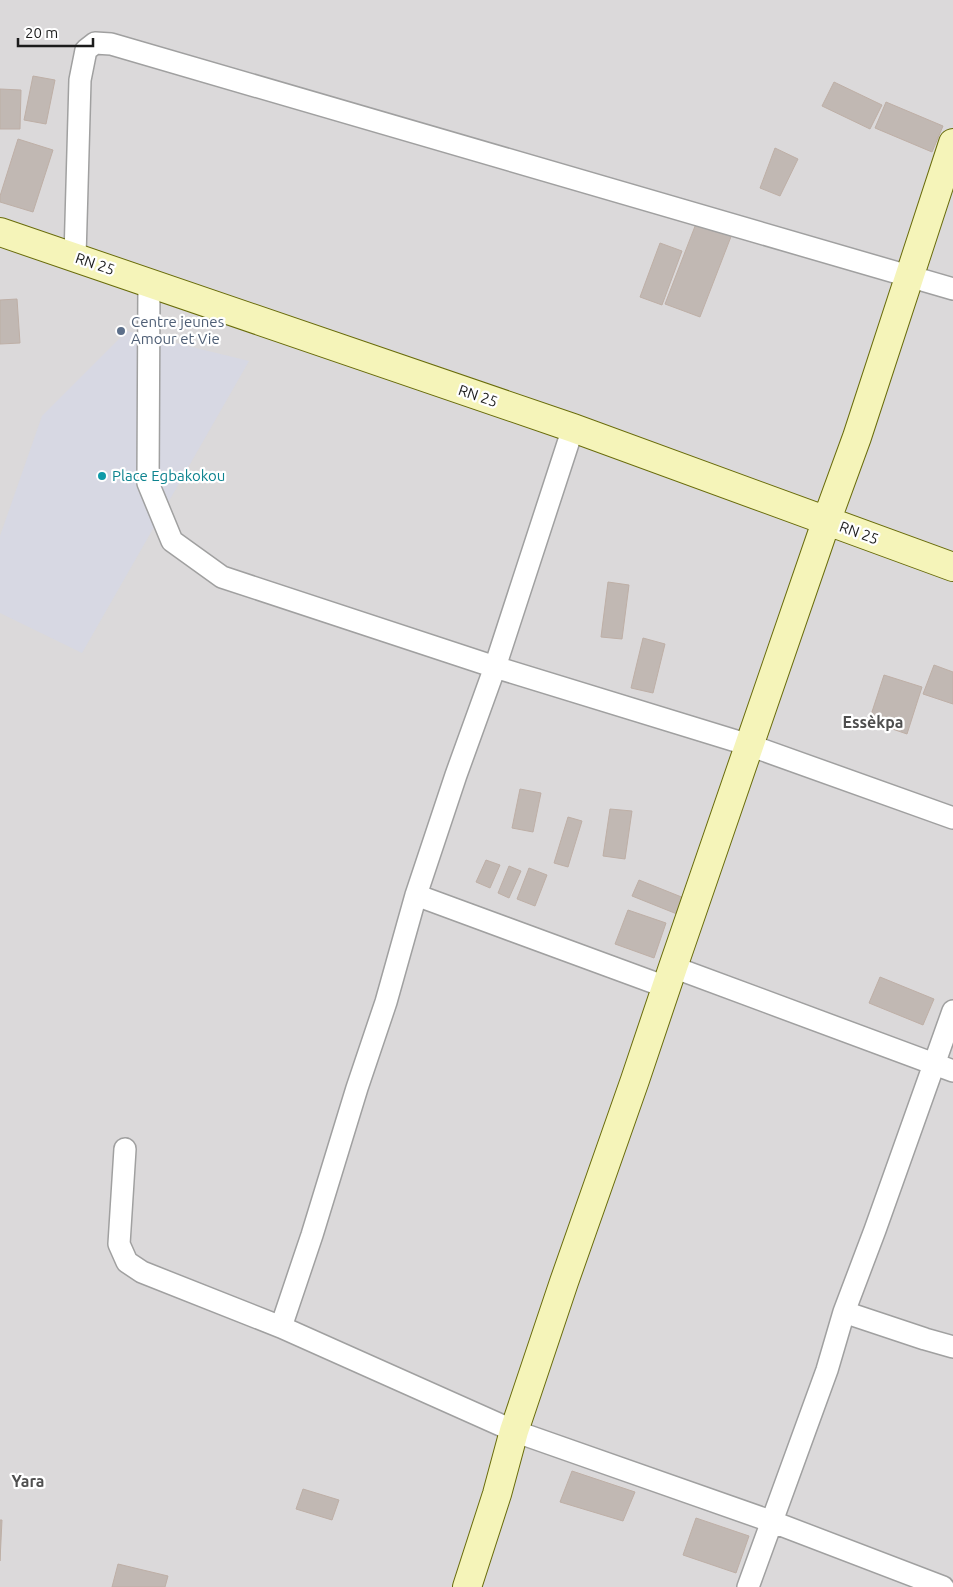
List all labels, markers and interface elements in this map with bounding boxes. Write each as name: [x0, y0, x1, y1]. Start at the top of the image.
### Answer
scale bar: [18, 15, 92, 47]
text: 20 m: [25, 24, 58, 41]
street label: RN 25: [73, 249, 117, 278]
place label: Centre jeunes Amour et Vie: [131, 313, 224, 347]
marker: Centre jeunes Amour et Vie: [115, 325, 127, 337]
street label: RN 25: [456, 381, 500, 410]
place label: Place Egbakokou: [112, 467, 225, 484]
marker: Place Egbakokou: [96, 470, 108, 482]
street label: RN 25: [837, 518, 881, 547]
district label: Essèkpa: [842, 713, 904, 731]
district label: Yara: [11, 1472, 45, 1490]

